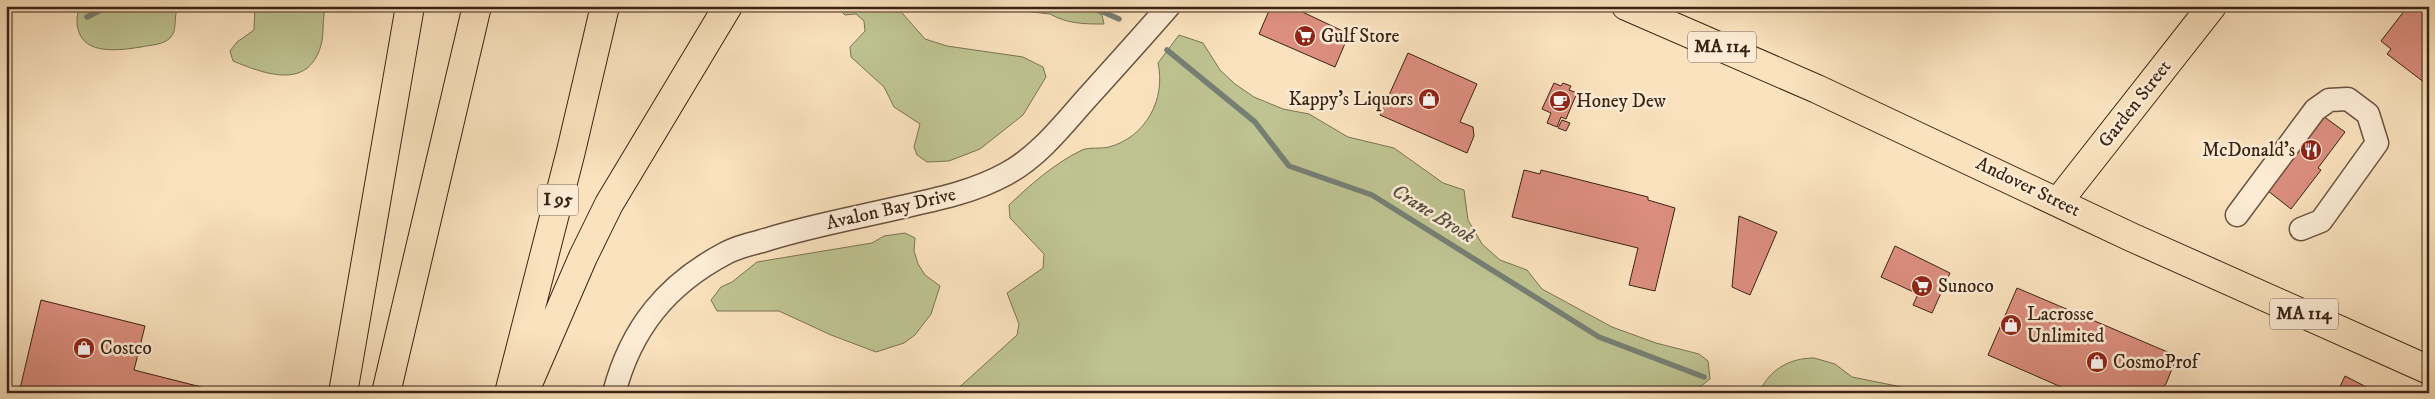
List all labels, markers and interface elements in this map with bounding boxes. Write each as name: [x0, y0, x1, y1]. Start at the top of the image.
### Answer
supermarket icon: Gulf Store: [1293, 24, 1317, 48]
place label: Gulf Store: [1321, 25, 1400, 48]
road number: MA 114: [1688, 32, 1756, 62]
street label: Garden Street: [2094, 56, 2176, 152]
shop icon: Kappy's Liquors: [1417, 87, 1441, 111]
place label: Kappy's Liquors: [1288, 88, 1413, 112]
cafe icon: Honey Dew: [1548, 89, 1572, 113]
place label: Honey Dew: [1576, 90, 1666, 113]
restaurant icon: McDonald's: [2299, 138, 2323, 162]
place label: McDonald's: [2202, 139, 2295, 162]
street label: Andover Street: [1972, 152, 2084, 222]
water label: Crane Brook: [1387, 179, 1480, 250]
street label: Avalon Bay Drive: [824, 183, 958, 235]
road number: I 95: [538, 184, 578, 216]
supermarket icon: Sunoco: [1910, 274, 1934, 298]
place label: Sunoco: [1938, 275, 1994, 298]
road number: MA 114: [2270, 298, 2338, 329]
place label: Lacrosse Unlimited: [2027, 303, 2105, 348]
shop icon: Lacrosse Unlimited: [1999, 313, 2023, 337]
shop icon: Costco: [72, 336, 96, 360]
place label: Costco: [100, 337, 152, 360]
shop icon: CosmoProf: [2085, 350, 2109, 374]
place label: CosmoProf: [2113, 351, 2201, 374]

